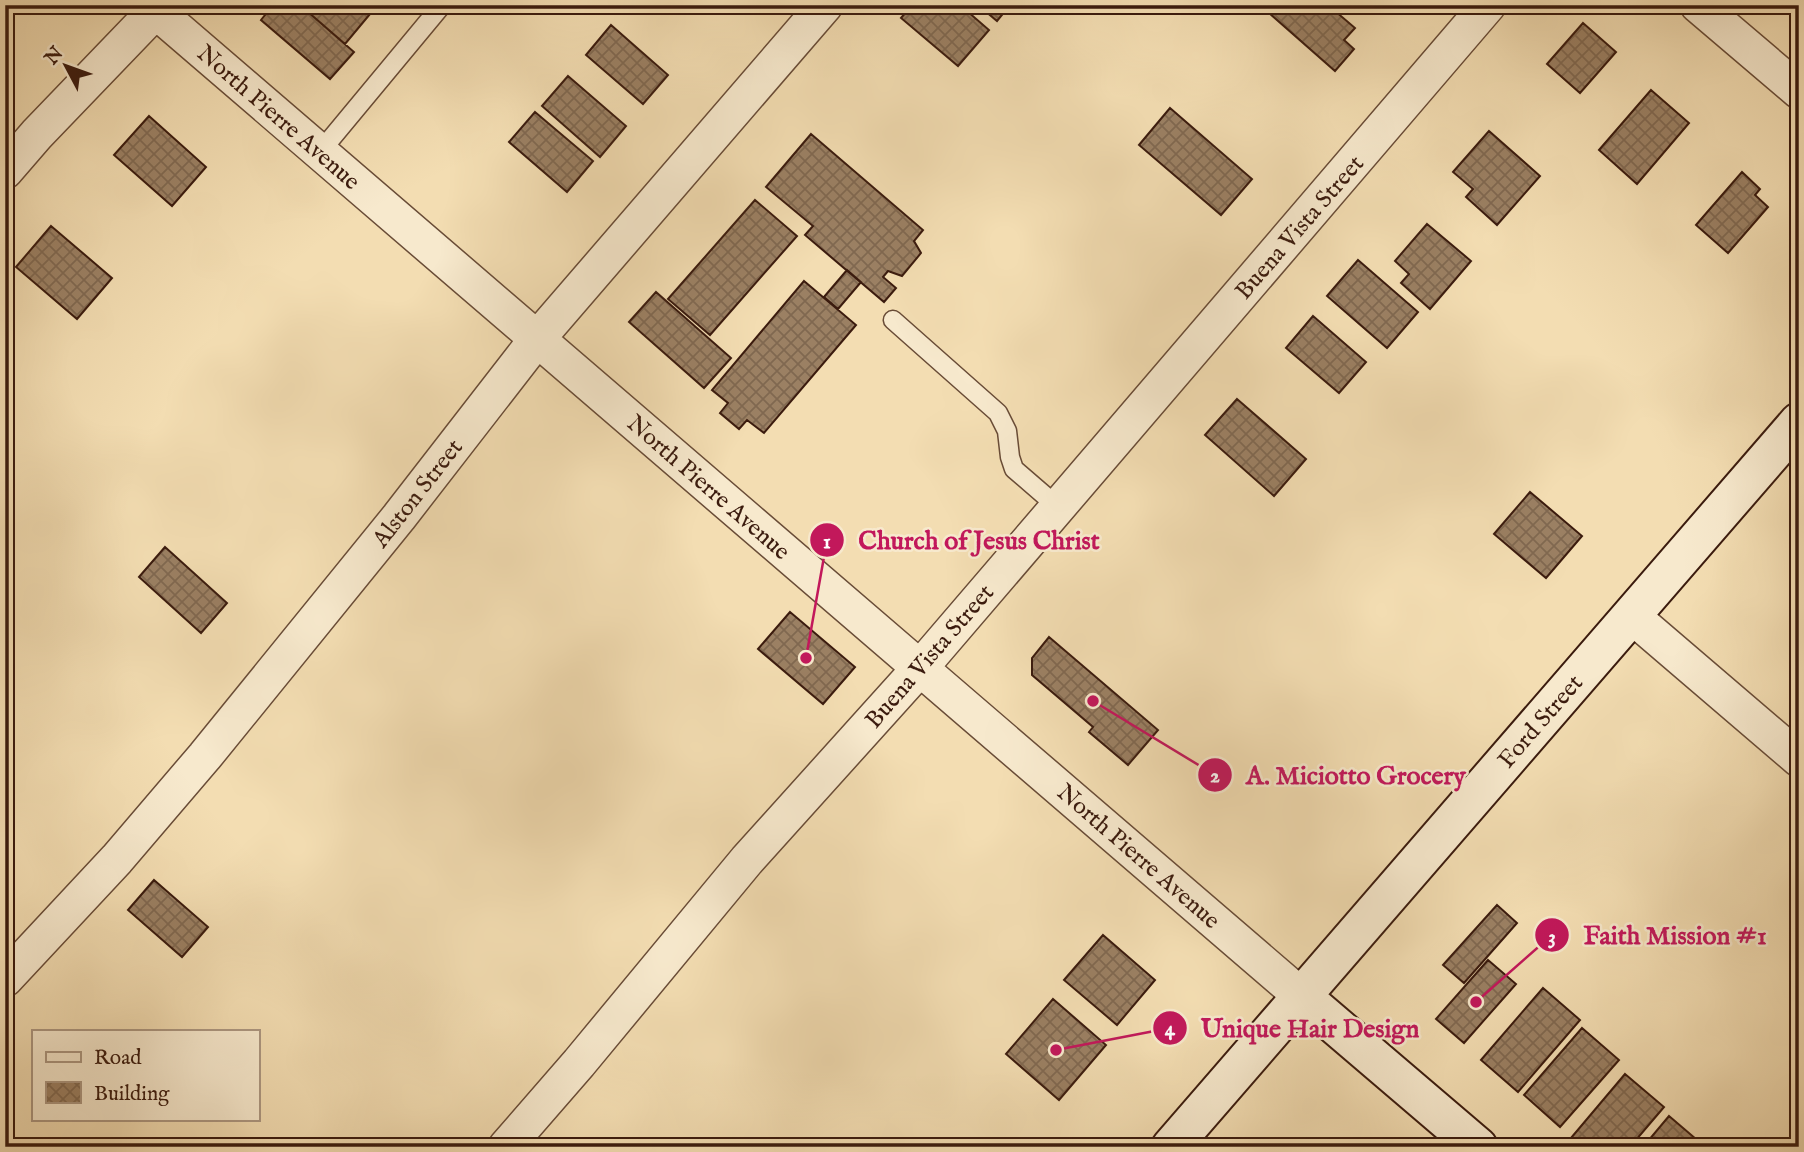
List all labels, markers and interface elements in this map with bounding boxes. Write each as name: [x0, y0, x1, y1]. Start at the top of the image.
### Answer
north arrow: [32, 32, 102, 102]
street label: North Pierre Avenue: [190, 39, 366, 198]
text: N: [40, 42, 69, 71]
street label: Buena Vista Street: [1229, 149, 1371, 307]
street label: North Pierre Avenue: [620, 409, 796, 568]
street label: Alston Street: [365, 433, 470, 555]
callout: Church of Jesus Christ: [810, 517, 1114, 564]
text: Church of Jesus Christ: [858, 525, 1100, 558]
text: 1: [823, 529, 831, 556]
street label: Buena Vista Street: [859, 578, 1001, 736]
street label: Ford Street: [1492, 669, 1590, 775]
callout: A. Miciotto Grocery: [1197, 751, 1480, 798]
text: A. Miciotto Grocery: [1245, 760, 1467, 793]
text: 2: [1210, 763, 1220, 790]
street label: North Pierre Avenue: [1050, 778, 1226, 937]
callout: Faith Mission #1: [1535, 912, 1781, 959]
text: Faith Mission #1: [1583, 920, 1767, 953]
text: 3: [1548, 924, 1556, 951]
callout: Unique Hair Design: [1152, 1004, 1434, 1051]
text: Unique Hair Design: [1200, 1013, 1419, 1046]
text: 4: [1165, 1016, 1176, 1043]
legend: [32, 1030, 259, 1120]
text: Road: [94, 1045, 142, 1072]
text: Building: [94, 1081, 170, 1108]

